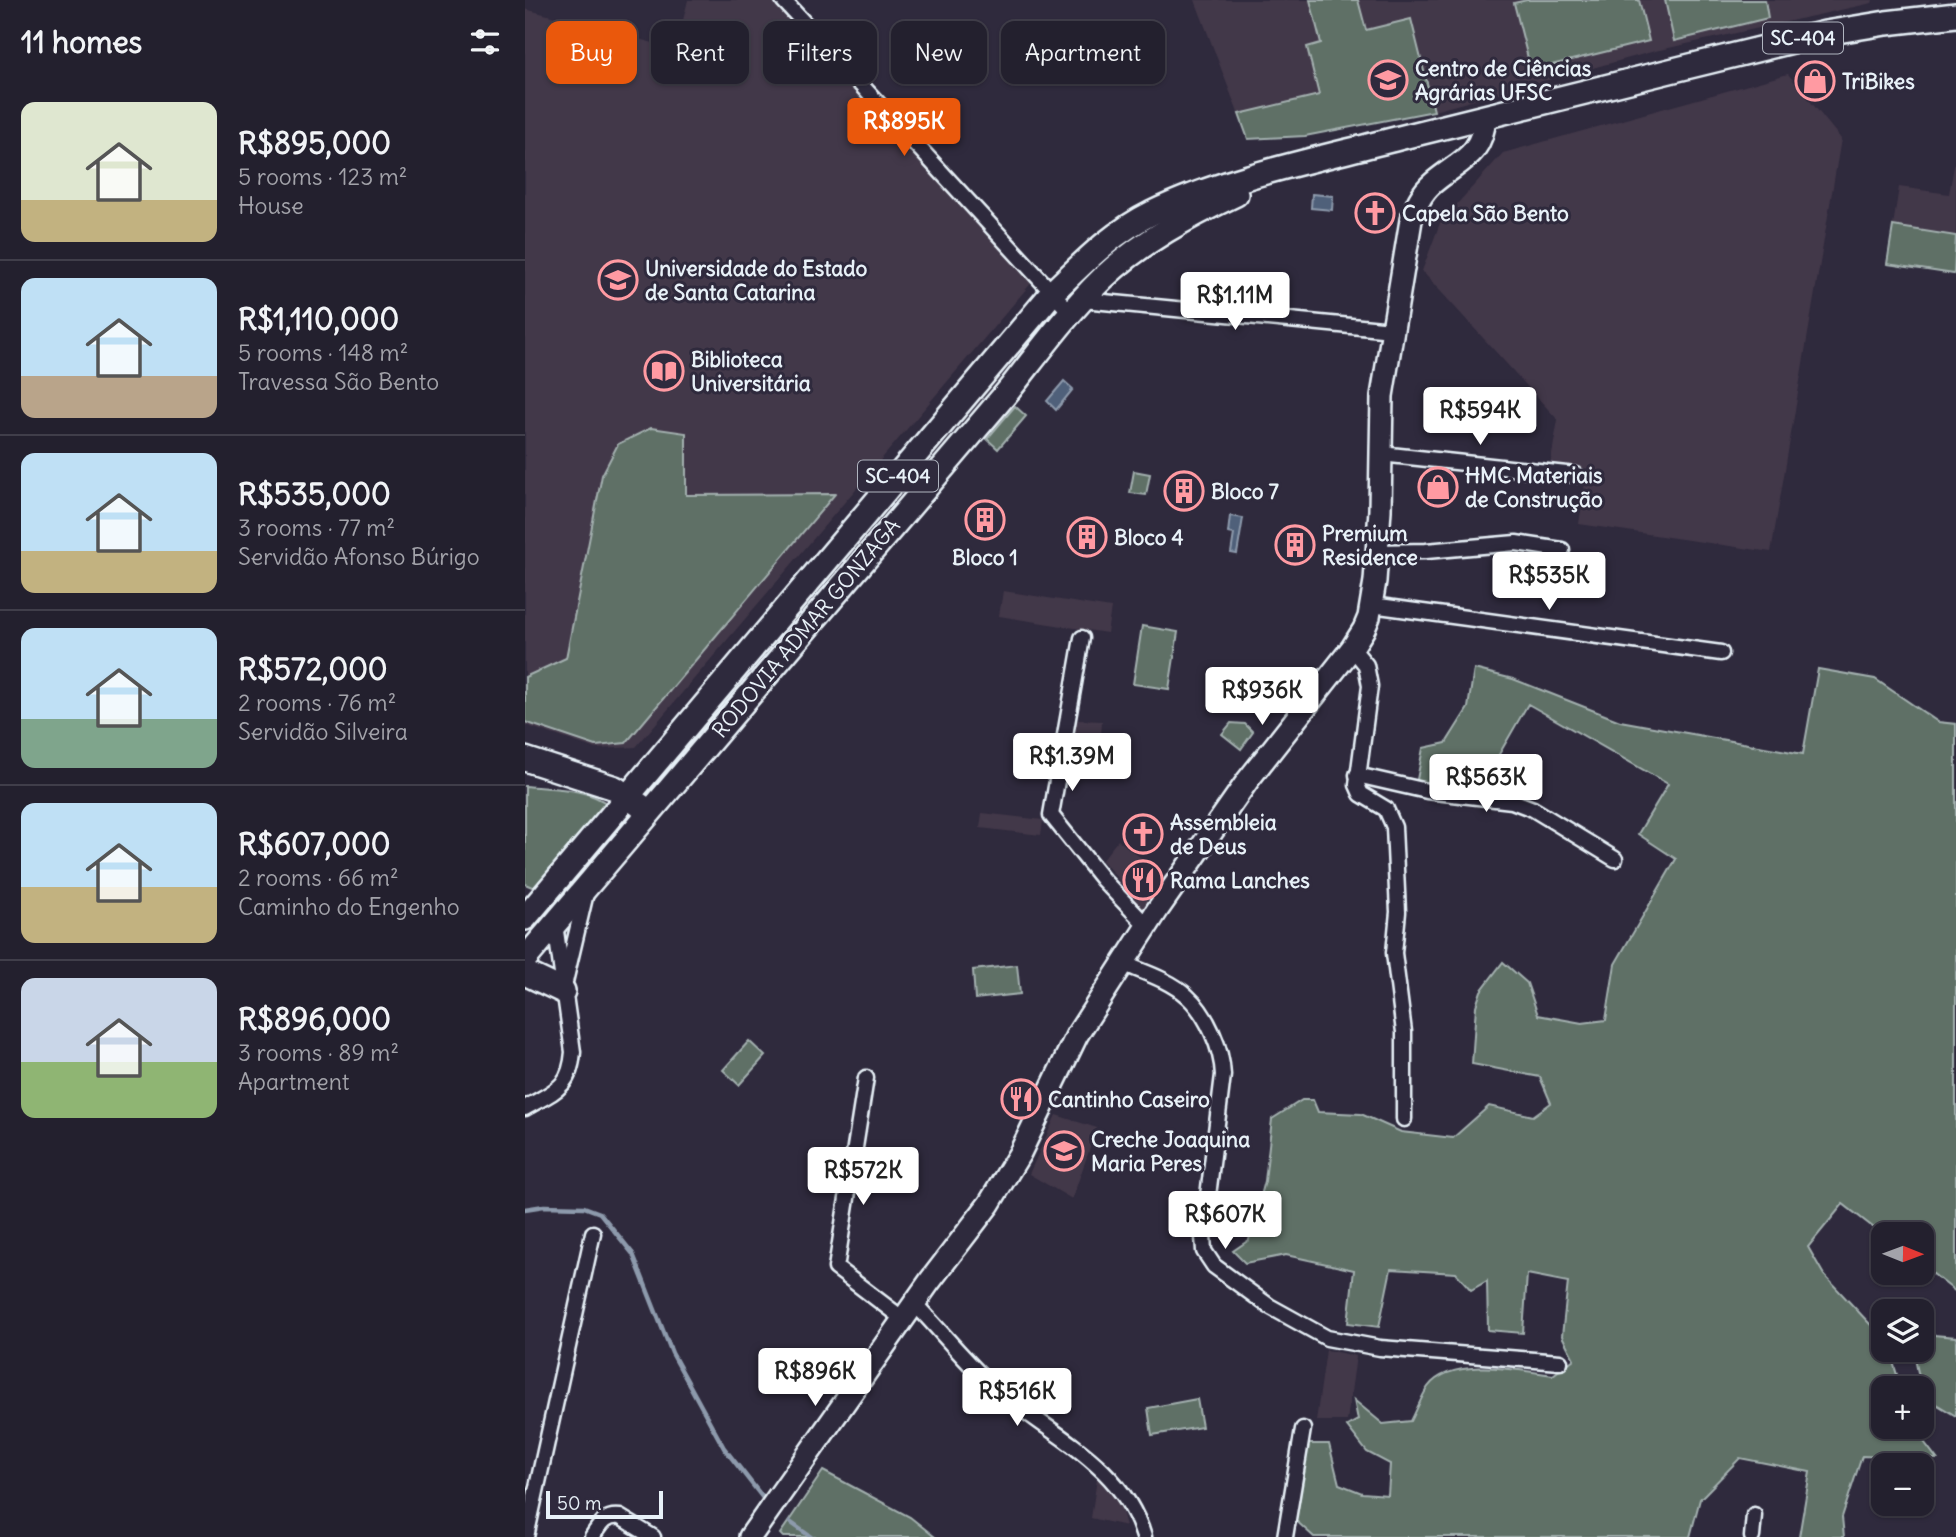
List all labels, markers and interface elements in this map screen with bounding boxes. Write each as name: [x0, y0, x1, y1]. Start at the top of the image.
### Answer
chip: Buy: [546, 21, 637, 84]
chip: Rent: [651, 21, 749, 84]
chip: Filters: [763, 21, 877, 84]
chip: New: [891, 21, 987, 84]
chip: Apartment: [1001, 21, 1165, 84]
road number: SC-404: [1763, 22, 1843, 54]
text: 11 homes: [21, 23, 142, 61]
icon: filters: [466, 23, 504, 61]
place label: Centro de Ciências Agrárias UFSC: [1415, 55, 1592, 106]
school or university icon: Centro de Ciências Agrárias UFSC: [1367, 59, 1409, 101]
shop icon: TriBikes: [1794, 60, 1836, 102]
place label: TriBikes: [1842, 68, 1915, 95]
pin: R$895K: [847, 99, 961, 158]
text: R$895K: [863, 106, 945, 135]
text: R$895,000: [238, 124, 391, 162]
icon: home: [77, 130, 161, 214]
text: 5 rooms · 123 m²: [238, 162, 407, 191]
text: House: [238, 191, 304, 220]
church icon: Capela São Bento: [1354, 192, 1396, 234]
place label: Capela São Bento: [1402, 200, 1569, 227]
place label: Universidade do Estado de Santa Catarina: [645, 255, 868, 306]
school or university icon: Universidade do Estado de Santa Catarina: [597, 259, 639, 301]
pin: R$1.11M: [1170, 272, 1300, 332]
text: R$1.11M: [1197, 280, 1273, 309]
text: R$1,110,000: [238, 300, 399, 338]
icon: home: [77, 306, 161, 390]
text: 5 rooms · 148 m²: [238, 338, 408, 367]
place label: Biblioteca Universitária: [691, 346, 811, 397]
library icon: Biblioteca Universitária: [643, 350, 685, 392]
text: Travessa São Bento: [238, 367, 439, 396]
pin: R$594K: [1423, 388, 1537, 447]
text: R$594K: [1439, 395, 1521, 424]
road number: SC-404: [858, 461, 938, 491]
place label: HMC Materiais de Construção: [1465, 462, 1603, 513]
shop icon: HMC Materiais de Construção: [1417, 466, 1459, 508]
building icon: Bloco 7: [1163, 470, 1205, 512]
text: R$535,000: [238, 475, 391, 513]
place label: Bloco 7: [1211, 478, 1280, 505]
icon: home: [77, 481, 161, 565]
building icon: Bloco 1: [964, 499, 1006, 541]
text: 3 rooms · 77 m²: [238, 513, 395, 542]
street label: RODOVIA ADMAR GONZAGA: [706, 513, 906, 743]
building icon: Bloco 4: [1066, 516, 1108, 558]
place label: Premium Residence: [1322, 520, 1418, 571]
place label: Bloco 4: [1114, 524, 1184, 551]
building icon: Premium Residence: [1274, 524, 1316, 566]
text: Servidão Afonso Búrigo: [238, 542, 480, 571]
place label: Bloco 1: [952, 544, 1018, 571]
pin: R$535K: [1492, 552, 1606, 612]
text: R$535K: [1508, 560, 1590, 589]
text: R$572,000: [238, 650, 388, 688]
icon: home: [77, 656, 161, 740]
pin: R$936K: [1205, 668, 1319, 727]
text: R$936K: [1221, 675, 1303, 704]
text: 2 rooms · 76 m²: [238, 688, 396, 717]
text: Servidão Silveira: [238, 717, 408, 746]
pin: R$1.39M: [1007, 734, 1137, 793]
text: R$1.39M: [1029, 741, 1115, 770]
pin: R$563K: [1429, 754, 1543, 814]
text: R$563K: [1445, 762, 1527, 791]
place label: Assembleia de Deus: [1170, 809, 1277, 860]
church icon: Assembleia de Deus: [1122, 813, 1164, 855]
text: R$607,000: [238, 825, 391, 863]
icon: home: [77, 831, 161, 915]
restaurant icon: Rama Lanches: [1122, 859, 1164, 901]
text: 2 rooms · 66 m²: [238, 863, 399, 892]
place label: Rama Lanches: [1170, 867, 1310, 894]
text: Caminho do Engenho: [238, 892, 460, 921]
text: R$896,000: [238, 1000, 391, 1038]
icon: home: [77, 1006, 161, 1090]
text: 3 rooms · 89 m²: [238, 1038, 399, 1067]
text: Apartment: [238, 1067, 350, 1096]
restaurant icon: Cantinho Caseiro: [1000, 1078, 1042, 1120]
place label: Cantinho Caseiro: [1048, 1086, 1210, 1113]
place label: Creche Joaquina Maria Peres: [1091, 1126, 1250, 1177]
school or university icon: Creche Joaquina Maria Peres: [1043, 1130, 1085, 1172]
pin: R$572K: [806, 1148, 920, 1207]
text: R$572K: [824, 1155, 902, 1184]
pin: R$607K: [1168, 1192, 1282, 1251]
text: R$607K: [1185, 1199, 1265, 1228]
north arrow: [1871, 1222, 1934, 1284]
map controls: [1871, 1222, 1934, 1516]
button: layers: [1871, 1299, 1934, 1362]
pin: R$896K: [758, 1348, 872, 1408]
text: R$896K: [774, 1356, 856, 1385]
pin: R$516K: [960, 1368, 1074, 1428]
text: R$516K: [978, 1376, 1056, 1405]
button: +: [1871, 1376, 1934, 1439]
button: −: [1871, 1453, 1934, 1516]
scale bar: [546, 1488, 663, 1520]
text: 50 m: [557, 1491, 602, 1515]

